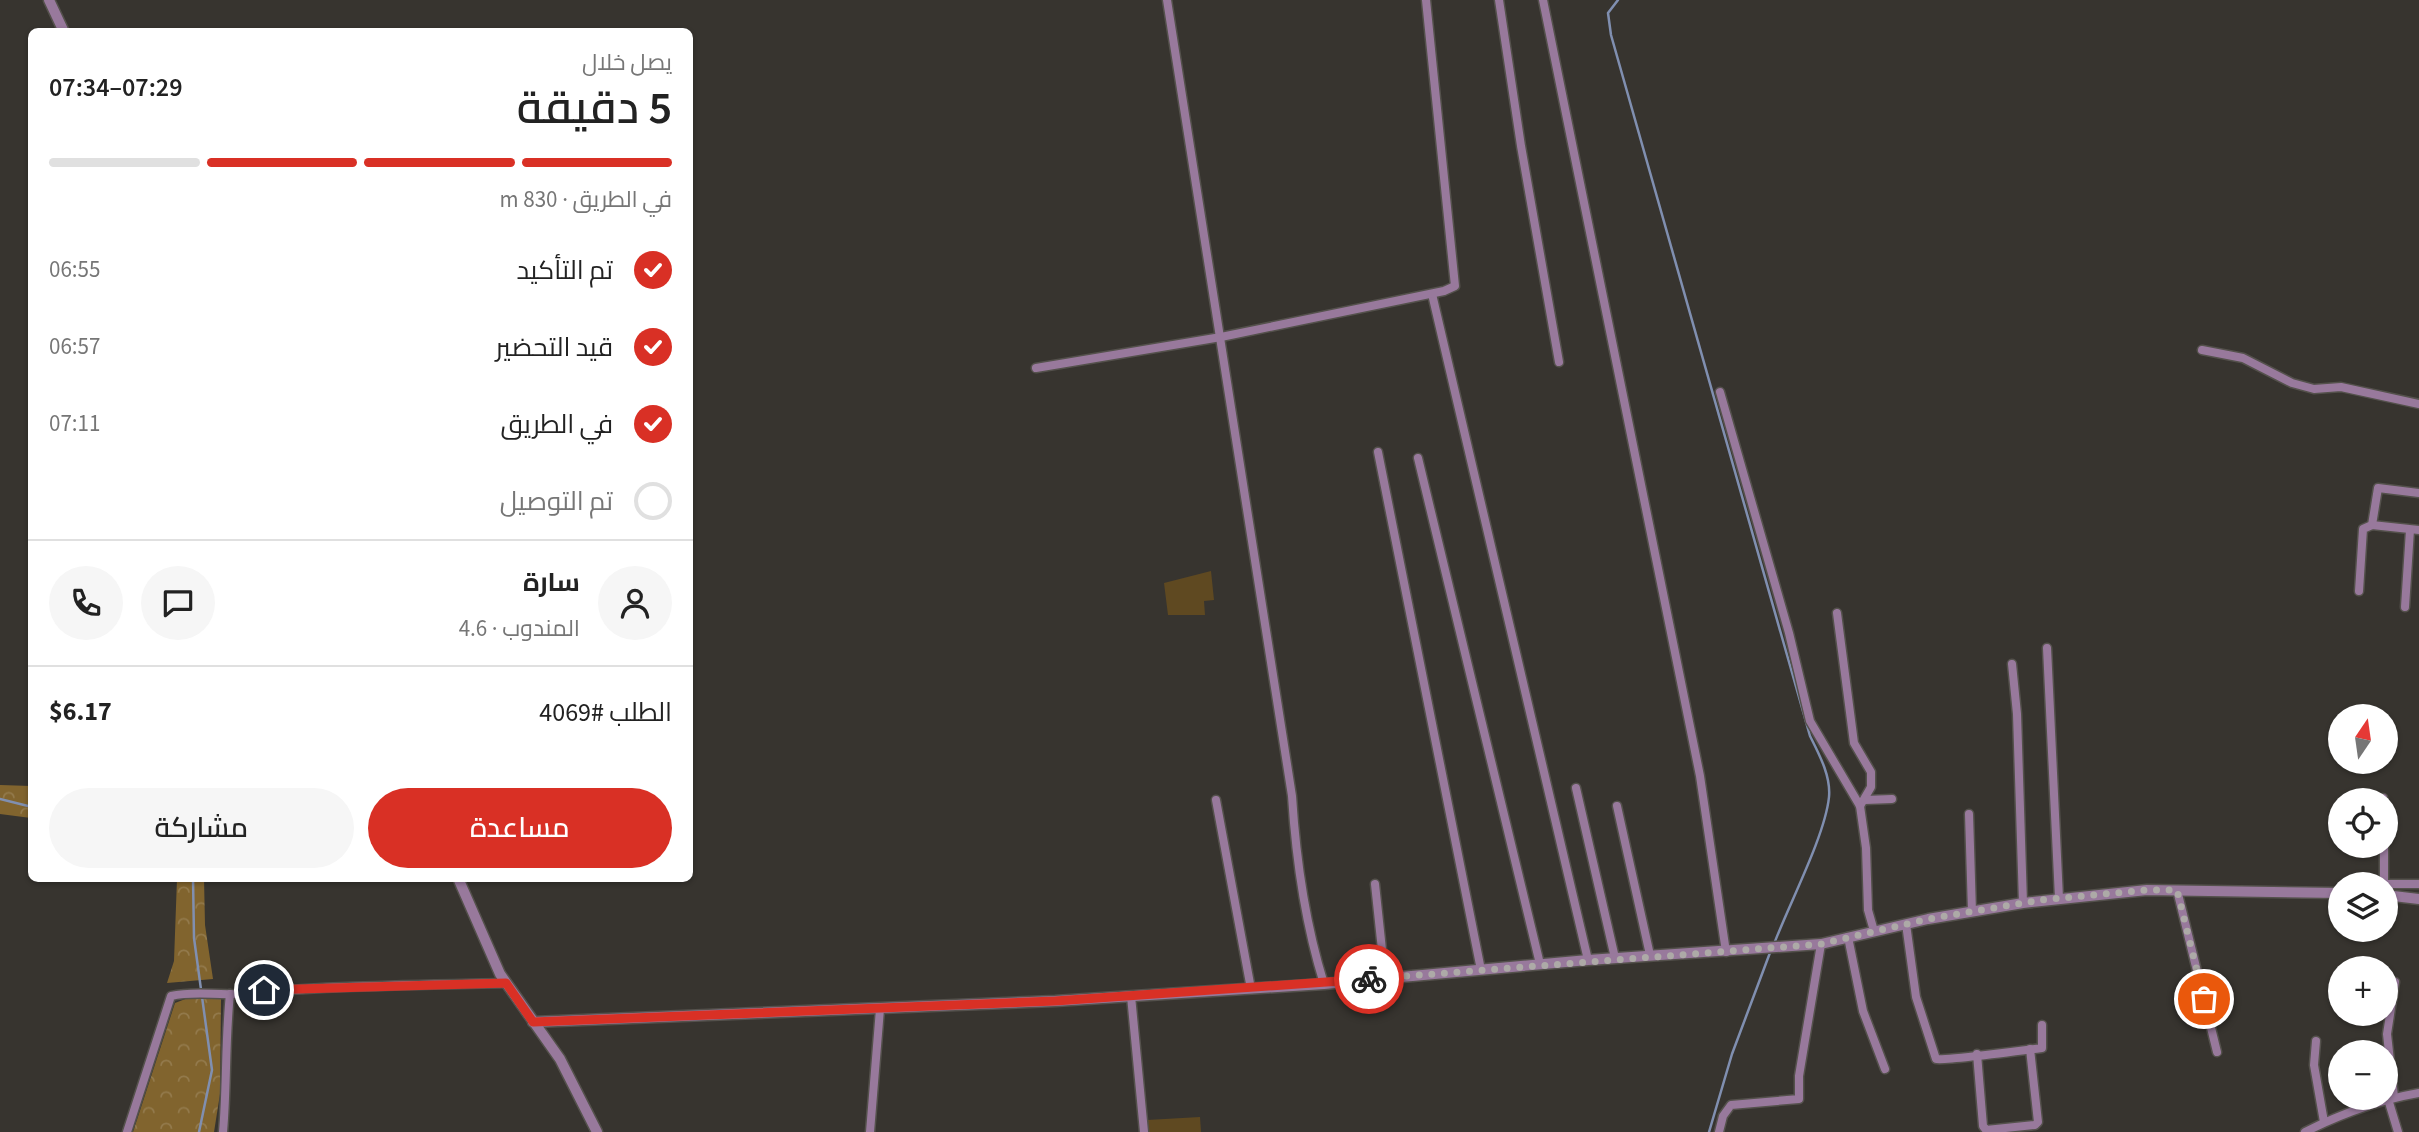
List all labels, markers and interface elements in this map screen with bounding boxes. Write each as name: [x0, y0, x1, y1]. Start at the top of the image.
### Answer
text: يصل خلال: [582, 46, 672, 79]
text: 07:29–07:34: [49, 69, 183, 106]
text: 5 دقيقة: [517, 76, 672, 141]
text: في الطريق · 830 m: [500, 183, 672, 216]
icon: check: [634, 251, 672, 289]
text: تم التأكيد: [516, 252, 613, 289]
text: 06:55: [49, 253, 100, 286]
icon: check: [634, 328, 672, 366]
text: قيد التحضير: [495, 329, 613, 366]
text: 06:57: [49, 330, 100, 363]
icon: check: [634, 405, 672, 443]
text: في الطريق: [500, 406, 613, 443]
text: 07:11: [49, 407, 100, 440]
text: تم التوصيل: [500, 483, 613, 520]
text: سارة: [523, 564, 580, 601]
button: phone: [49, 566, 123, 640]
button: chat: [141, 566, 215, 640]
button: person: [598, 566, 672, 640]
text: المندوب · 4.6: [459, 612, 580, 645]
text: $6.17: [49, 693, 112, 730]
text: الطلب #4069: [539, 694, 672, 731]
north arrow: [2328, 704, 2398, 774]
map controls: [2328, 704, 2398, 1110]
button: مشاركة: [49, 788, 354, 868]
button: مساعدة: [368, 788, 672, 868]
button: locate: [2328, 788, 2398, 858]
button: layers: [2328, 872, 2398, 942]
courier: [1334, 944, 1404, 1014]
button: +: [2328, 956, 2398, 1026]
pin: [234, 960, 294, 1020]
icon: bike: [1350, 960, 1388, 998]
pin: [2174, 969, 2234, 1029]
icon: home: [245, 971, 283, 1009]
icon: bag: [2185, 980, 2223, 1018]
button: −: [2328, 1040, 2398, 1110]

